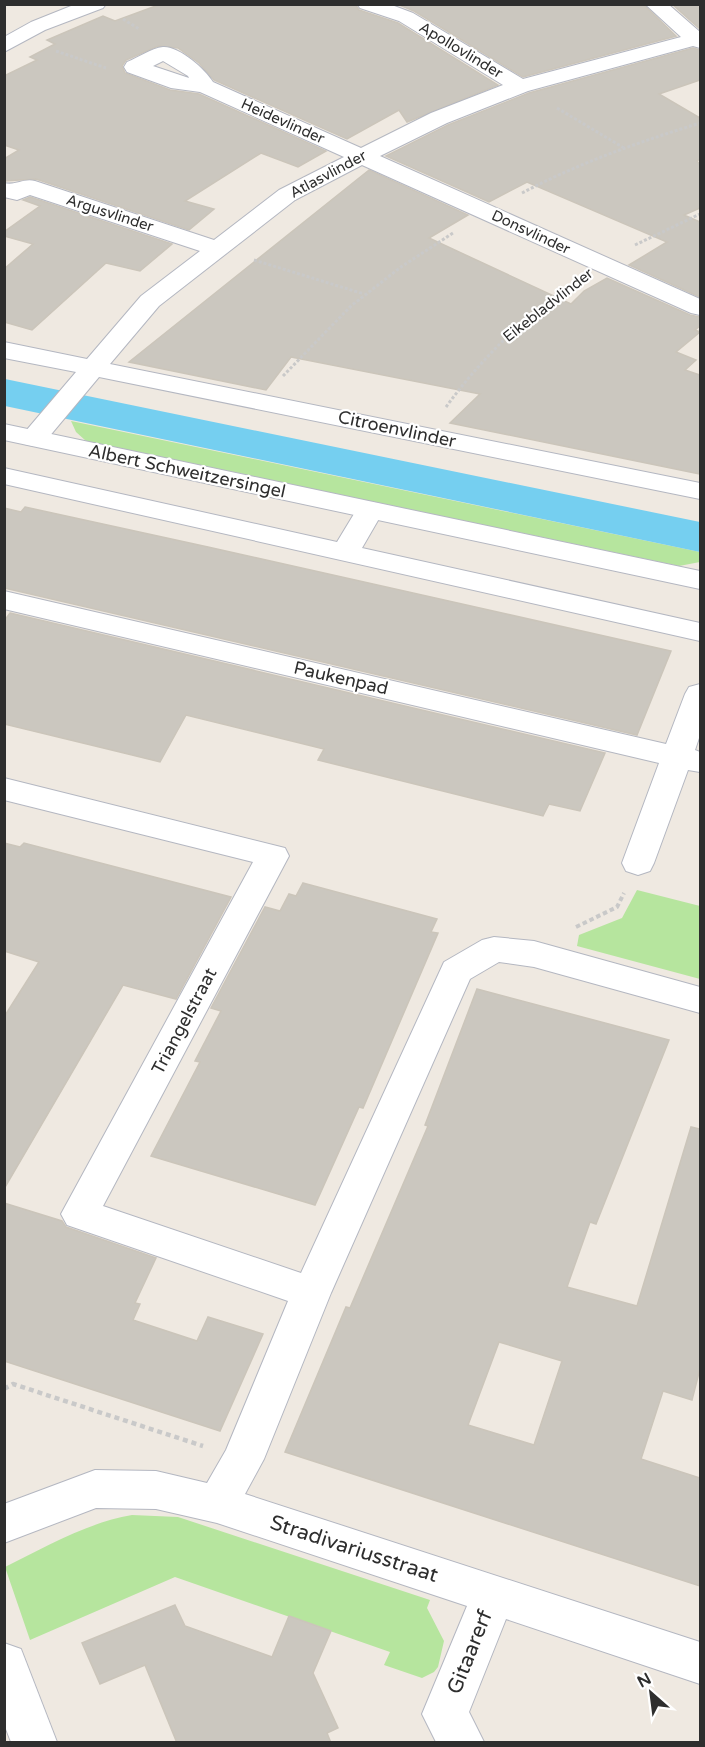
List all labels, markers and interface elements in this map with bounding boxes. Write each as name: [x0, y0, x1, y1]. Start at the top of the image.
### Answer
street label: Apollovlinder: [416, 18, 506, 82]
street label: Heidevlinder: [238, 95, 328, 148]
street label: Atlasvlinder: [287, 146, 370, 202]
street label: Argusvlinder: [64, 190, 156, 236]
street label: Donsvlinder: [489, 206, 573, 258]
street label: Eikebladvlinder: [499, 264, 597, 346]
street label: Citroenvlinder: [336, 406, 458, 452]
street label: Albert Schweitzersingel: [86, 439, 288, 503]
street label: Paukenpad: [292, 656, 390, 700]
street label: Triangelstraat: [147, 964, 221, 1078]
street label: Stradivariusstraat: [267, 1510, 441, 1588]
street label: Gitaarerf: [442, 1606, 498, 1698]
north arrow: [621, 1663, 681, 1723]
text: N: [634, 1669, 655, 1692]

